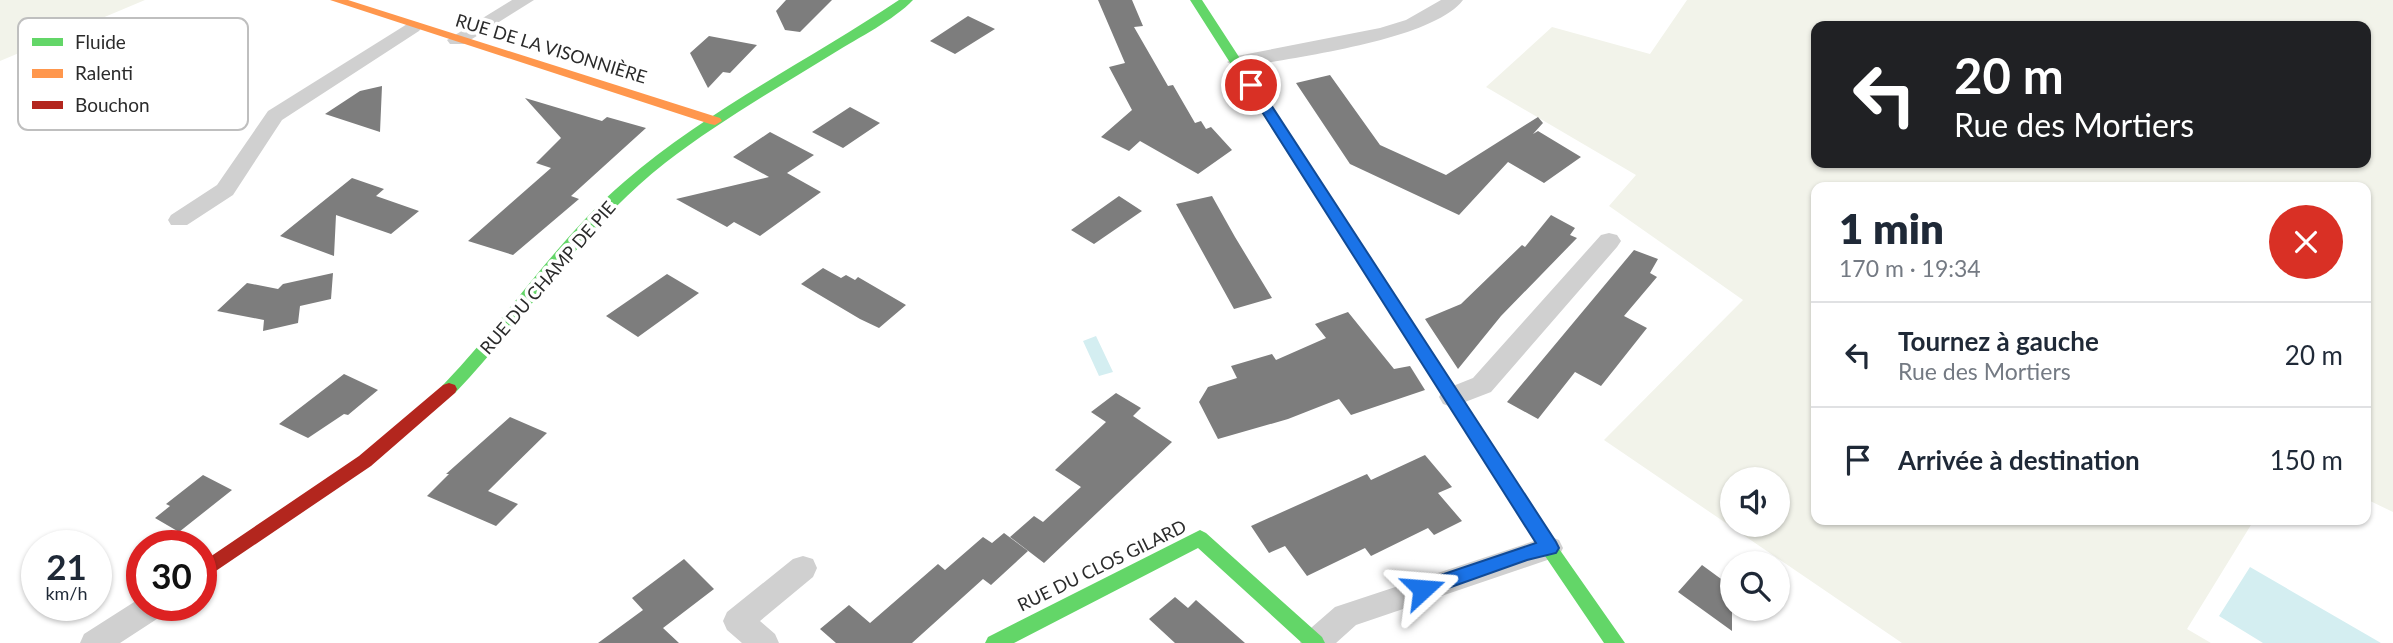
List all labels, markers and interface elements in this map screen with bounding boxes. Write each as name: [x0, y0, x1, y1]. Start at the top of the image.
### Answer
street label: RUE DE LA VISONNIÈRE: [453, 8, 650, 88]
legend: [18, 18, 248, 130]
text: Fluide: [75, 30, 126, 53]
text: 20 m: [1954, 46, 2064, 104]
icon: left: [1839, 49, 1930, 140]
pin: [1221, 55, 1281, 115]
text: Ralenti: [75, 61, 133, 84]
icon: arrive: [1232, 66, 1270, 104]
text: Bouchon: [75, 93, 150, 116]
text: Rue des Mortiers: [1954, 105, 2194, 144]
street label: RUE DU CHAMP DE PIE: [475, 196, 620, 358]
text: 1 min: [1839, 203, 1944, 253]
button: close: [2269, 205, 2343, 279]
text: 170 m · 19:34: [1839, 254, 1981, 282]
text: Tournez à gauche: [1898, 325, 2099, 357]
icon: left: [1839, 336, 1877, 374]
text: 20 m: [2285, 339, 2343, 371]
text: Rue des Mortiers: [1898, 357, 2071, 385]
icon: arrive: [1839, 441, 1877, 479]
text: Arrivée à destination: [1898, 444, 2140, 476]
text: 150 m: [2270, 444, 2343, 476]
map controls: [1720, 467, 1790, 621]
button: sound: [1720, 467, 1790, 537]
street label: RUE DU CLOS GILARD: [1014, 515, 1190, 616]
speed limit sign: 30: [126, 530, 217, 621]
text: 21: [46, 545, 87, 587]
button: search: [1720, 551, 1790, 621]
position arrow: [1386, 552, 1460, 626]
text: km/h: [45, 582, 88, 604]

